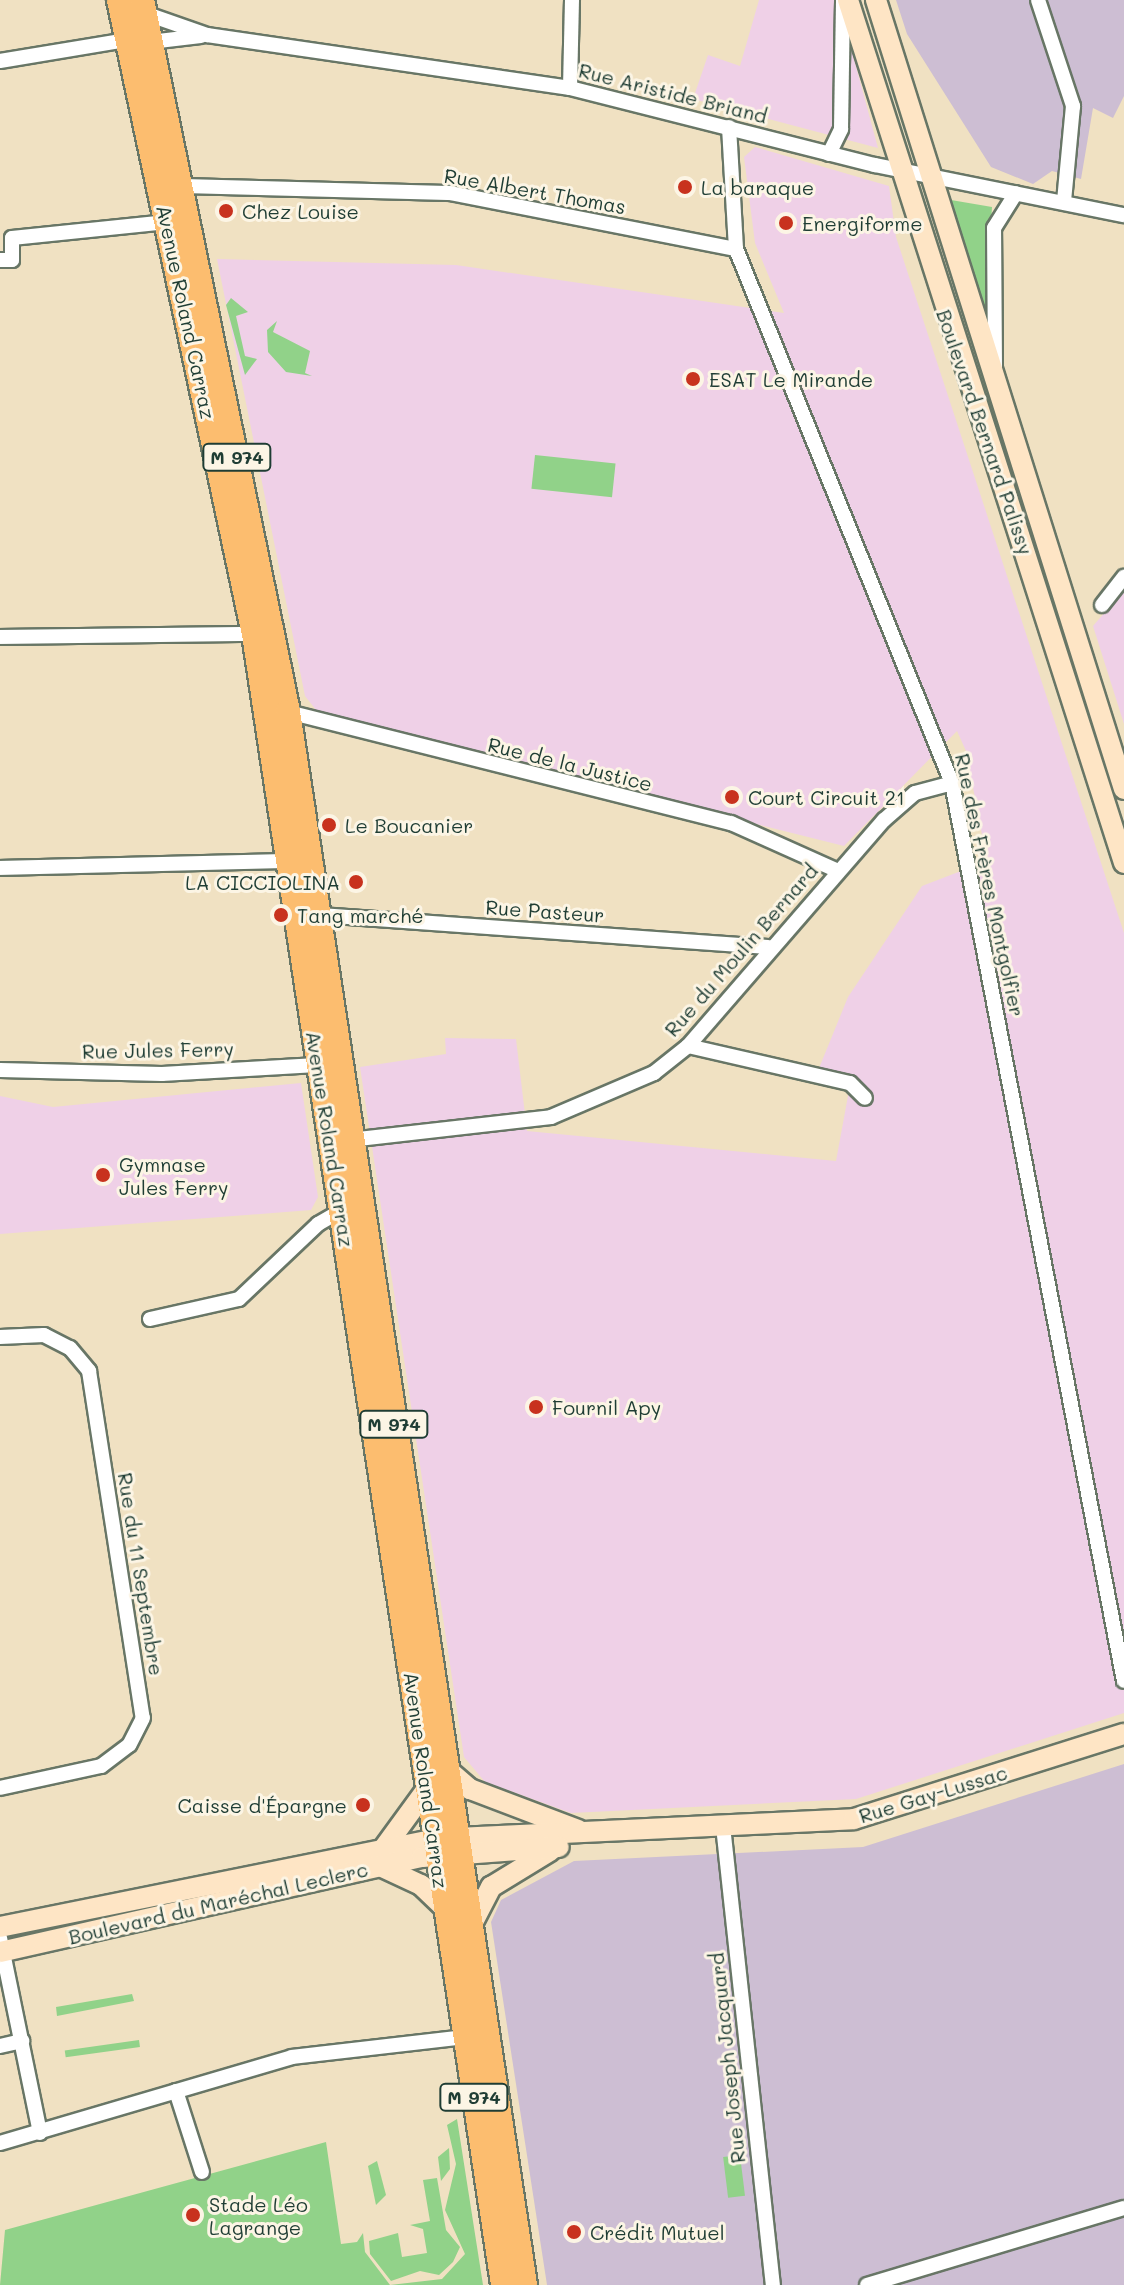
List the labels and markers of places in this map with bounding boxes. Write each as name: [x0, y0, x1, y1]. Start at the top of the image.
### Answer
place label: La baraque: [701, 175, 814, 199]
marker: La baraque: [676, 178, 694, 196]
place label: Chez Louise: [242, 199, 359, 223]
marker: Chez Louise: [217, 202, 235, 220]
place label: Energiforme: [802, 211, 923, 235]
marker: Energiforme: [777, 214, 795, 232]
place label: ESAT Le Mirande: [709, 367, 873, 391]
marker: ESAT Le Mirande: [684, 370, 702, 388]
place label: Court Circuit 21: [748, 785, 905, 809]
marker: Court Circuit 21: [723, 788, 741, 806]
place label: Le Boucanier: [345, 813, 473, 837]
marker: Le Boucanier: [320, 816, 338, 834]
place label: LA CICCIOLINA: [185, 870, 340, 894]
marker: LA CICCIOLINA: [347, 873, 365, 891]
place label: Tang marché: [297, 903, 424, 927]
marker: Tang marché: [272, 906, 290, 924]
place label: Gymnase Jules Ferry: [119, 1152, 229, 1199]
marker: Gymnase Jules Ferry: [94, 1166, 112, 1184]
place label: Fournil Apy: [552, 1395, 661, 1419]
marker: Fournil Apy: [527, 1398, 545, 1416]
place label: Caisse d'Épargne: [177, 1793, 347, 1817]
marker: Caisse d'Épargne: [354, 1796, 372, 1814]
place label: Stade Léo Lagrange: [209, 2192, 308, 2239]
marker: Stade Léo Lagrange: [184, 2206, 202, 2224]
place label: Crédit Mutuel: [590, 2220, 725, 2244]
marker: Crédit Mutuel: [565, 2223, 583, 2241]

